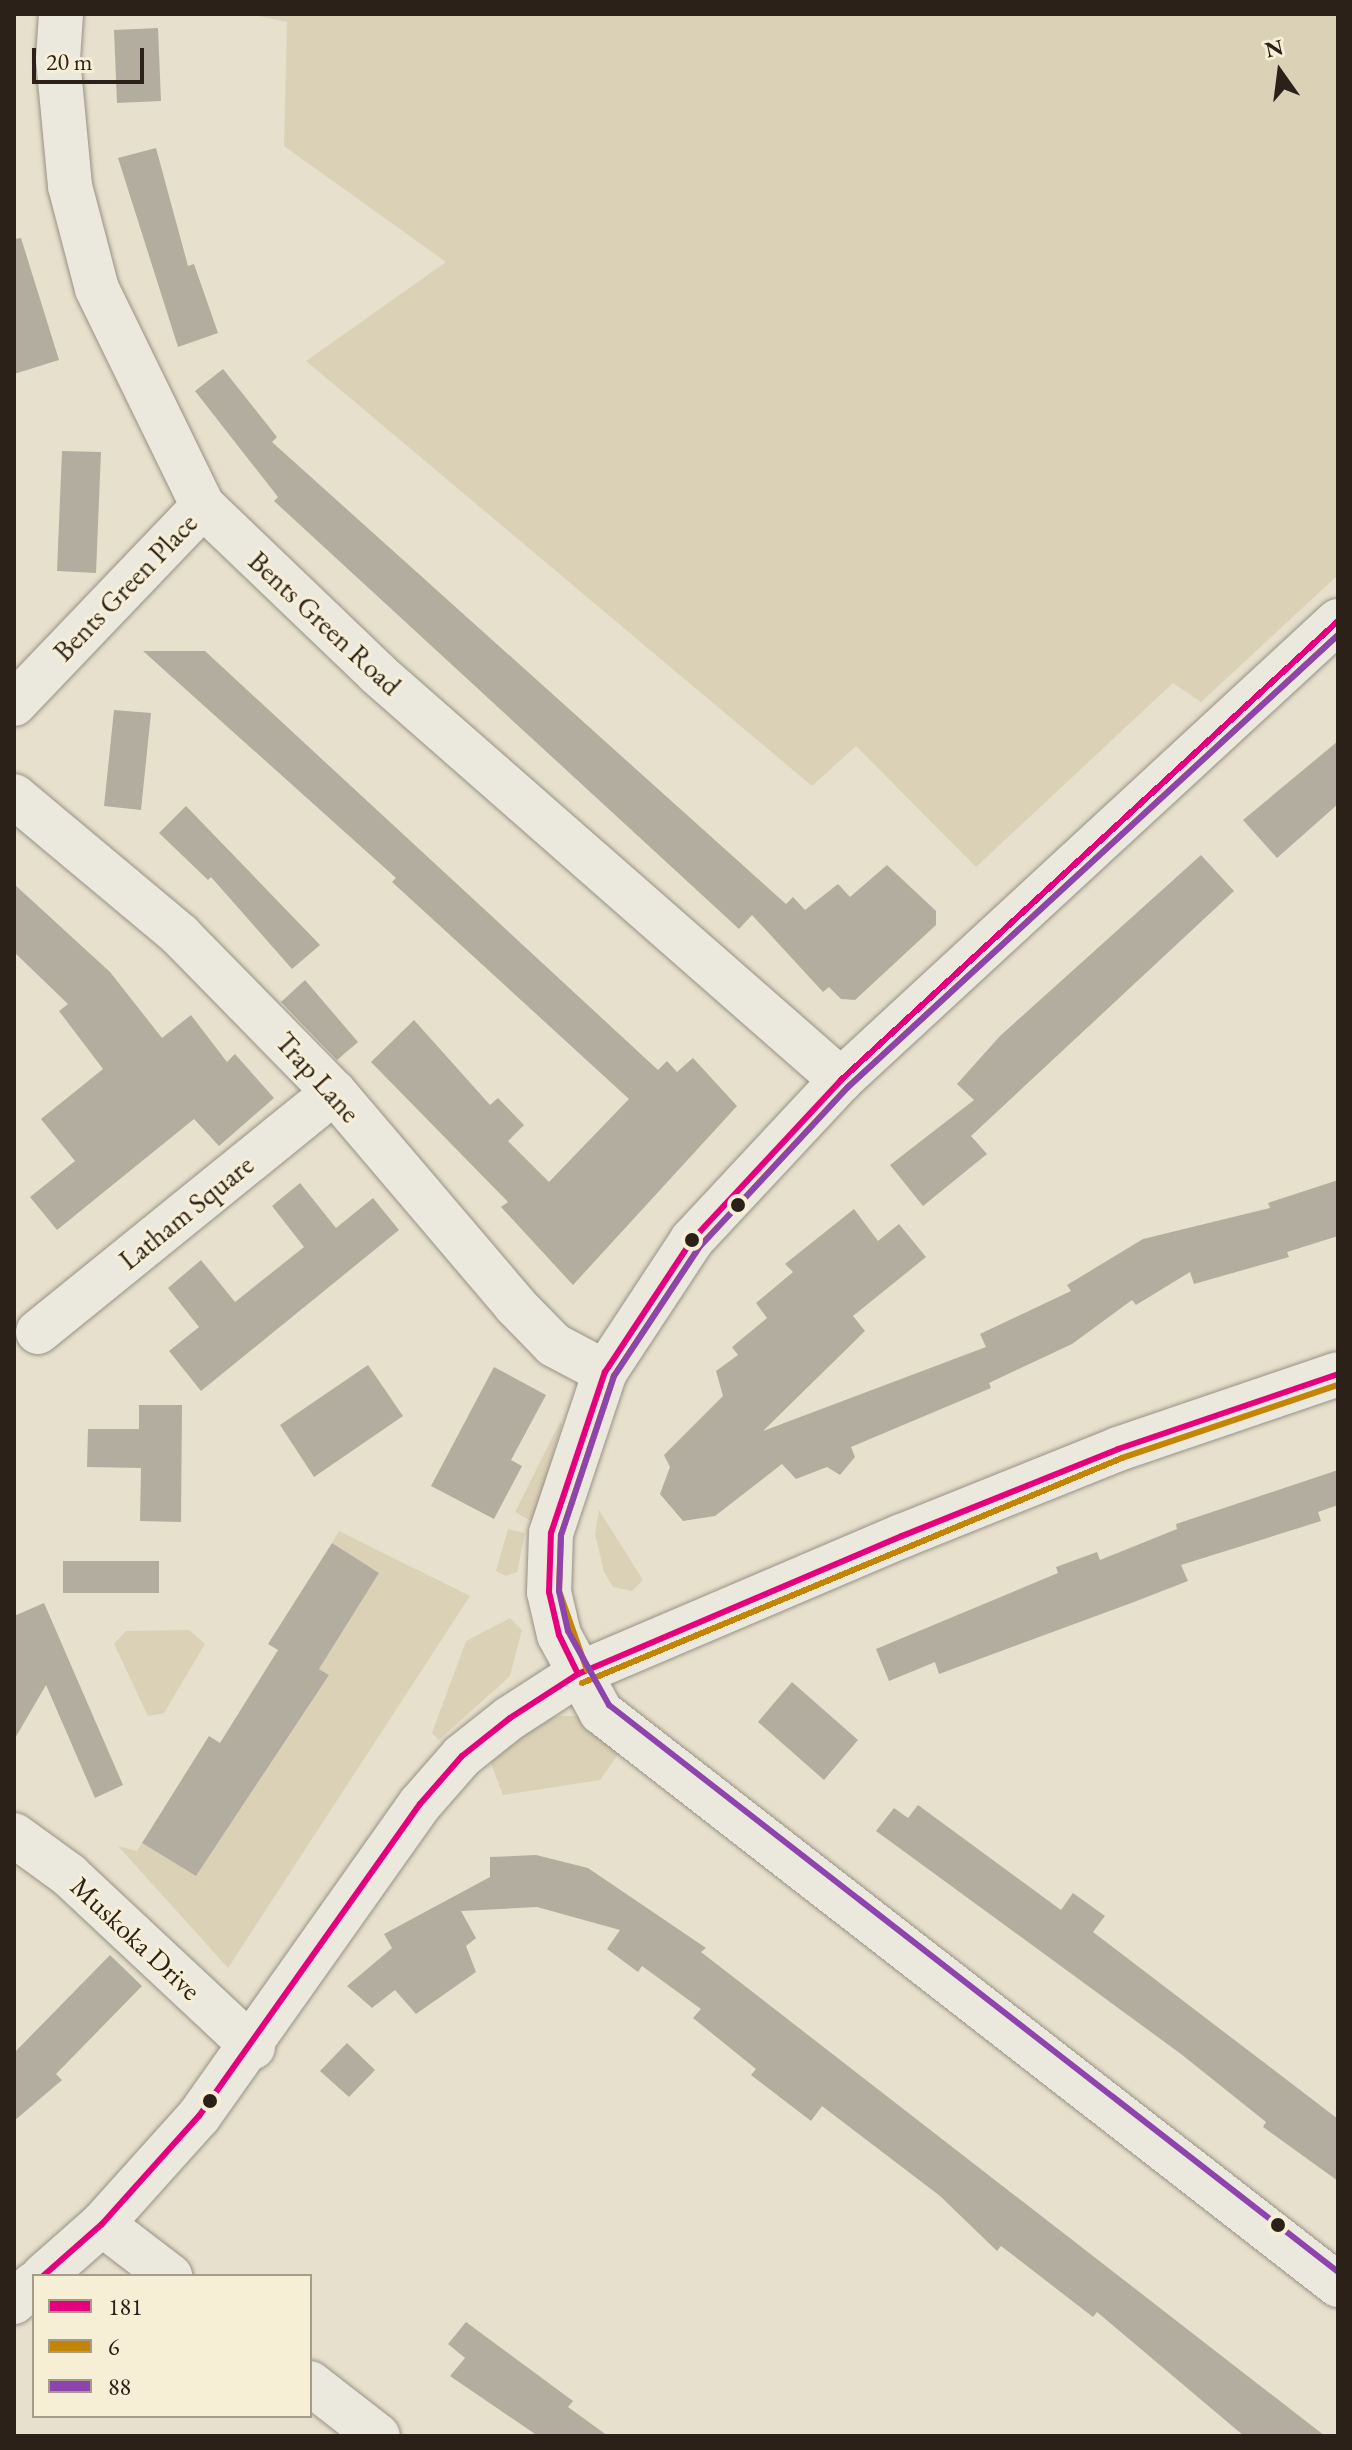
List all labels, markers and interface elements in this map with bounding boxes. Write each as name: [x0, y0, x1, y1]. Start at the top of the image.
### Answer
scale bar: [36, 32, 148, 82]
north arrow: [1240, 32, 1320, 112]
text: N: [1262, 32, 1286, 64]
text: 20 m: [46, 46, 93, 77]
street label: Bents Green Place: [46, 506, 204, 668]
street label: Bents Green Road: [242, 544, 408, 702]
street label: Trap Lane: [269, 1025, 367, 1129]
street label: Latham Square: [112, 1148, 260, 1276]
unlabelled marker: [730, 1197, 746, 1213]
unlabelled marker: [684, 1232, 700, 1248]
street label: Muskoka Drive: [64, 1869, 208, 2007]
unlabelled marker: [202, 2093, 218, 2109]
unlabelled marker: [1270, 2217, 1286, 2233]
legend: [32, 2274, 312, 2418]
text: 181: [108, 2291, 143, 2322]
text: 6: [108, 2331, 120, 2362]
text: 88: [108, 2371, 131, 2402]

